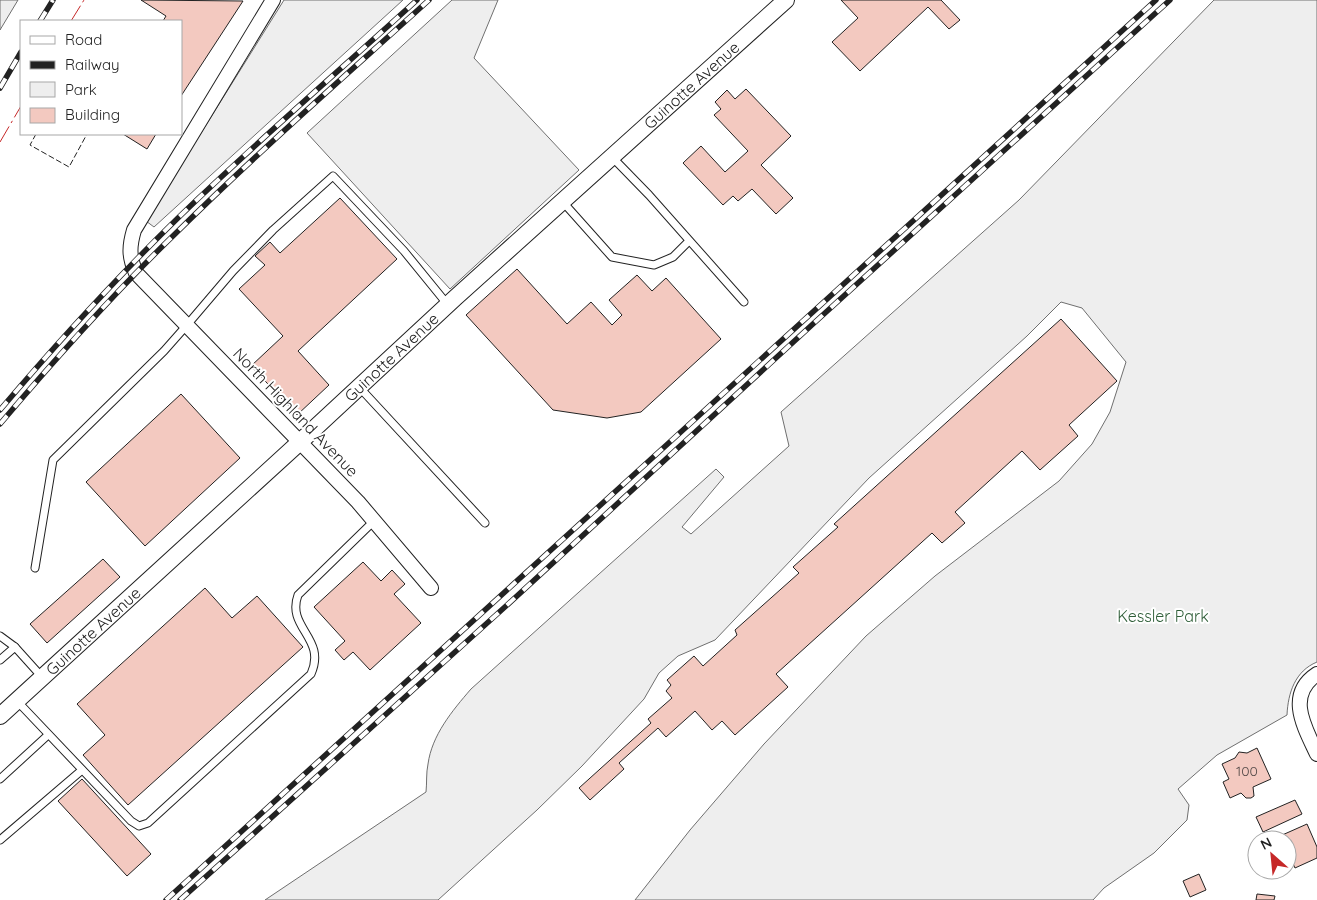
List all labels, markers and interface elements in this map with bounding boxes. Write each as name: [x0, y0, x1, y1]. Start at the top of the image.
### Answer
legend: [20, 20, 182, 135]
text: Road: [65, 30, 102, 49]
street label: Guinotte Avenue: [640, 37, 743, 133]
text: Railway: [65, 55, 120, 74]
text: Park: [65, 80, 97, 99]
text: Building: [65, 105, 120, 124]
street label: Guinotte Avenue: [340, 308, 443, 406]
street label: North Highland Avenue: [229, 343, 363, 481]
street label: Guinotte Avenue: [41, 583, 145, 679]
park label: Kessler Park: [1117, 606, 1209, 626]
house number: 100: [1236, 762, 1258, 780]
north arrow: [1247, 830, 1297, 880]
text: N: [1257, 833, 1275, 854]

